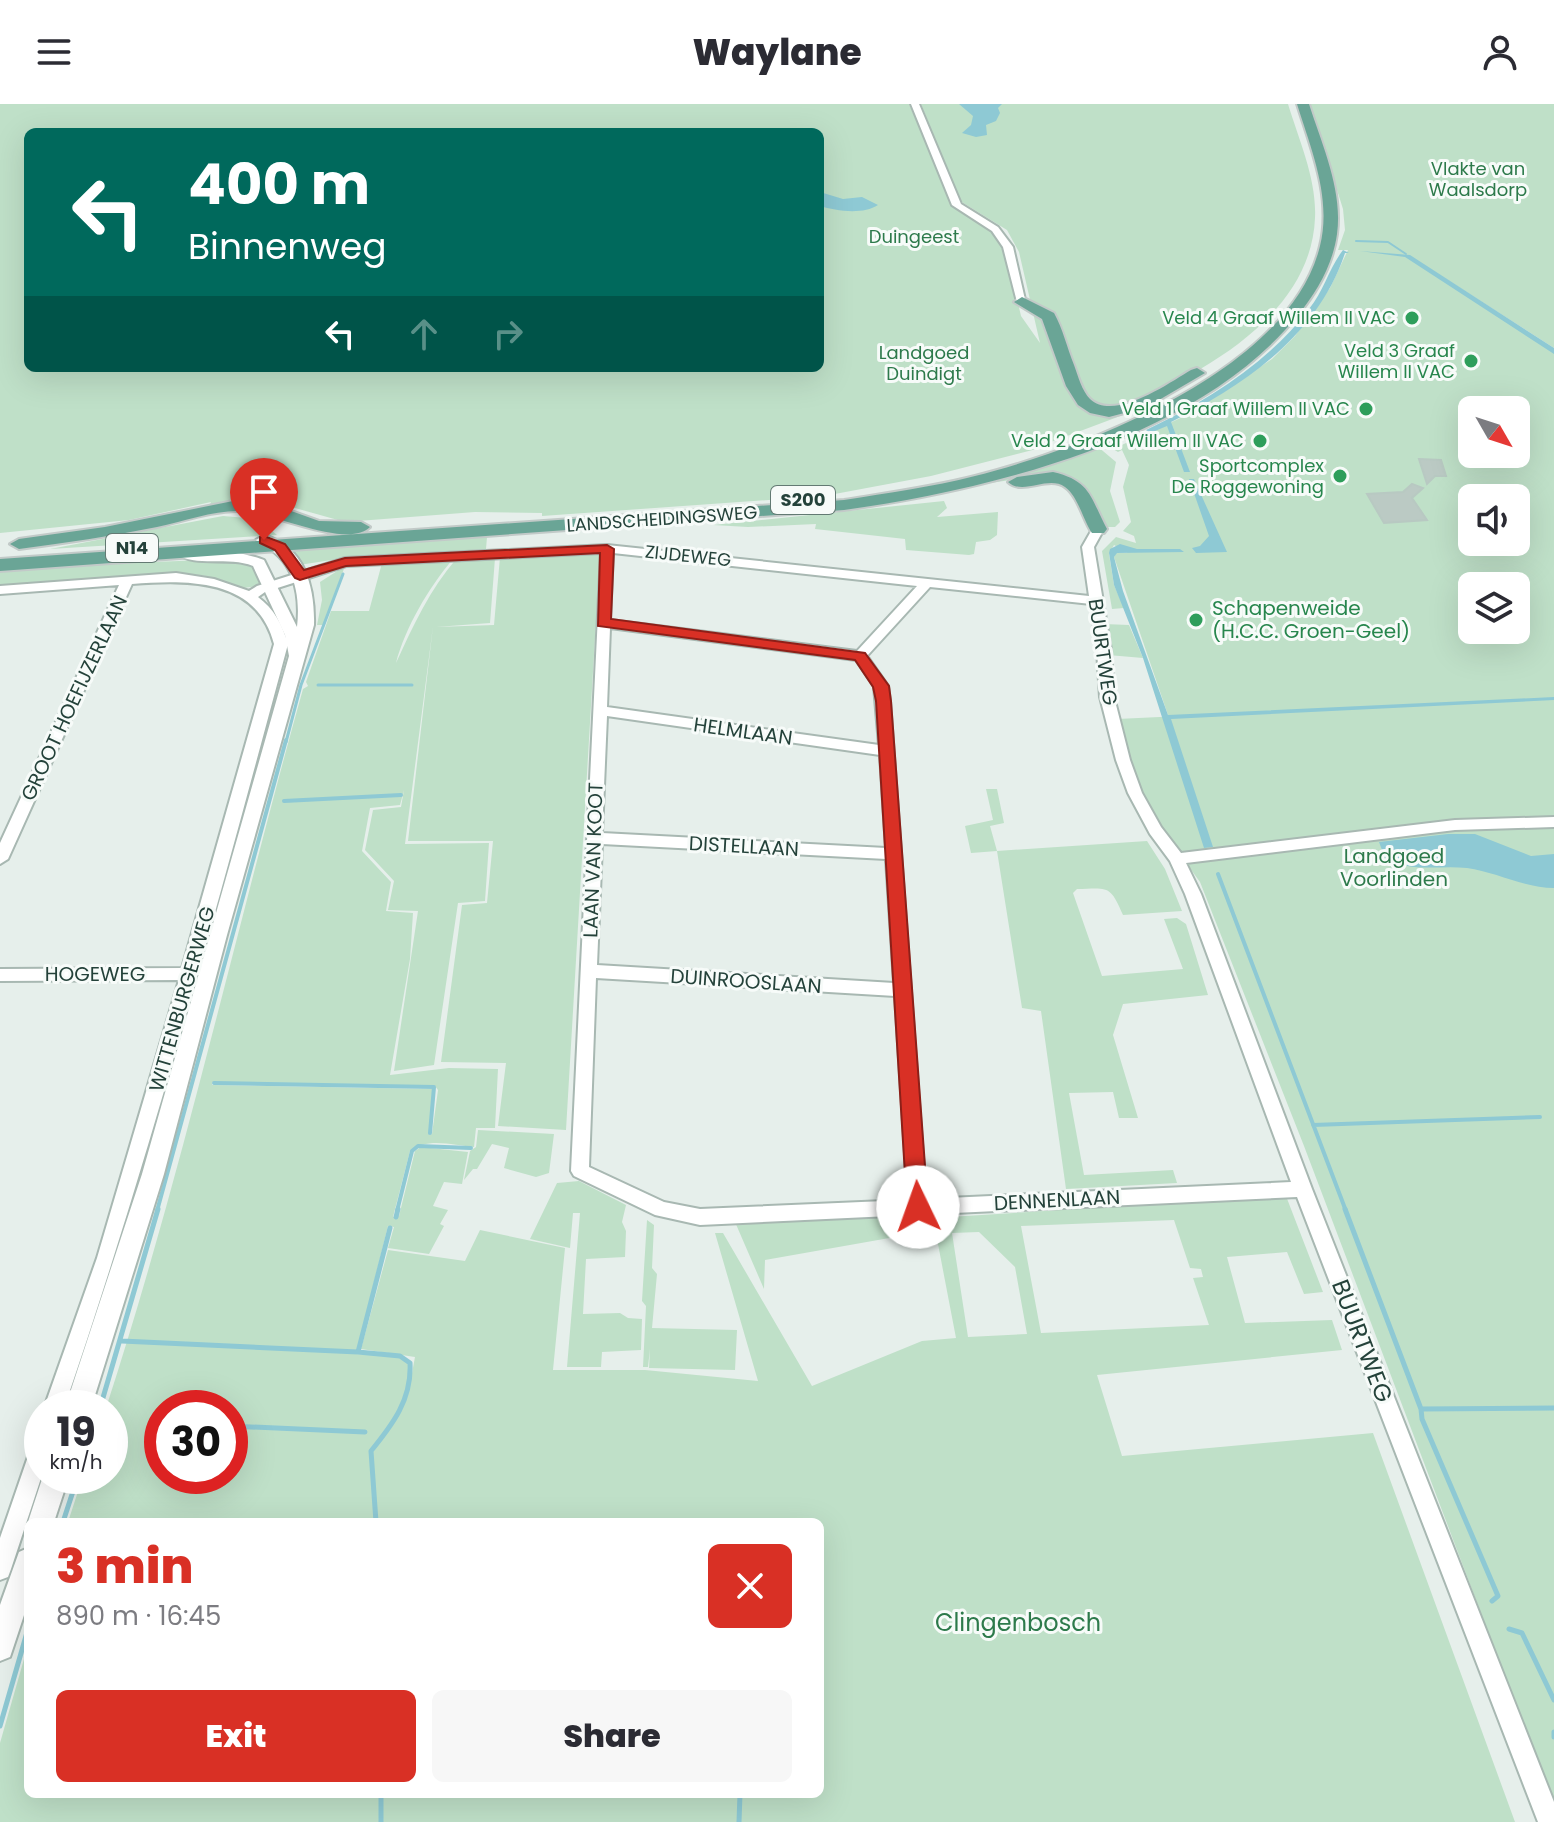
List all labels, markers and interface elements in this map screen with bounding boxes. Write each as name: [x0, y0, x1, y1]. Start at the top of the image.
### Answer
text: Waylane: [692, 27, 862, 78]
icon: menu: [32, 30, 76, 74]
icon: person: [1478, 30, 1522, 74]
text: 400 m: [188, 145, 370, 224]
park label: Vlakte van Waalsdorp: [1429, 156, 1527, 202]
icon: left: [56, 160, 160, 264]
text: Binnenweg: [188, 221, 387, 272]
park label: Duingeest: [869, 224, 959, 249]
place label: Veld 4 Graaf Willem II VAC: [1162, 305, 1396, 330]
marker: Veld 4 Graaf Willem II VAC: [1403, 309, 1421, 327]
icon: left: [318, 312, 362, 356]
icon: ahead: [402, 312, 446, 356]
icon: right: [486, 312, 530, 356]
place label: Veld 3 Graaf Willem II VAC: [1338, 338, 1455, 384]
park label: Landgoed Duindigt: [879, 340, 969, 386]
marker: Veld 3 Graaf Willem II VAC: [1462, 352, 1480, 370]
place label: Veld 1 Graaf Willem II VAC: [1122, 396, 1350, 421]
north arrow: [1458, 396, 1530, 468]
map controls: [1458, 396, 1530, 644]
marker: Veld 1 Graaf Willem II VAC: [1357, 400, 1375, 418]
place label: Veld 2 Graaf Willem II VAC: [1011, 428, 1244, 453]
marker: Veld 2 Graaf Willem II VAC: [1251, 432, 1269, 450]
place label: Sportcomplex De Roggewoning: [1171, 453, 1324, 499]
pin: [230, 458, 298, 540]
marker: Sportcomplex De Roggewoning: [1331, 467, 1349, 485]
icon: arrive: [242, 470, 286, 514]
button: sound: [1458, 484, 1530, 556]
road number: S200: [771, 486, 835, 514]
street label: LANDSCHEIDINGSWEG: [566, 499, 758, 538]
road number: N14: [106, 534, 158, 562]
street label: ZIJDEWEG: [644, 539, 732, 572]
button: layers: [1458, 572, 1530, 644]
street label: GROOT HOEFIJZERLAAN: [14, 591, 134, 805]
place label: Schapenweide (H.C.C. Groen-Geel): [1212, 594, 1410, 645]
street label: BUURTWEG: [1082, 597, 1124, 707]
marker: Schapenweide (H.C.C. Groen-Geel): [1187, 611, 1205, 629]
street label: HELMLAAN: [692, 710, 794, 752]
street label: LAAN VAN KOOT: [576, 782, 610, 938]
street label: DISTELLAAN: [688, 829, 800, 863]
park label: Landgoed Voorlinden: [1340, 842, 1448, 893]
street label: WITTENBURGERWEG: [142, 903, 222, 1095]
street label: HOGEWEG: [45, 960, 145, 988]
street label: DUINROOSLAAN: [669, 962, 823, 1000]
position arrow: [876, 1165, 960, 1249]
street label: DENNENLAAN: [993, 1183, 1121, 1217]
street label: BUURTWEG: [1324, 1275, 1401, 1407]
speed limit sign: 30: [144, 1390, 248, 1494]
text: 19: [56, 1404, 96, 1460]
text: km/h: [49, 1448, 103, 1476]
text: 3 min: [56, 1533, 193, 1600]
button: close: [708, 1544, 792, 1628]
text: 890 m · 16:45: [56, 1598, 221, 1634]
park label: Clingenbosch: [935, 1606, 1101, 1639]
button: Exit: [56, 1690, 416, 1782]
button: Share: [432, 1690, 792, 1782]

